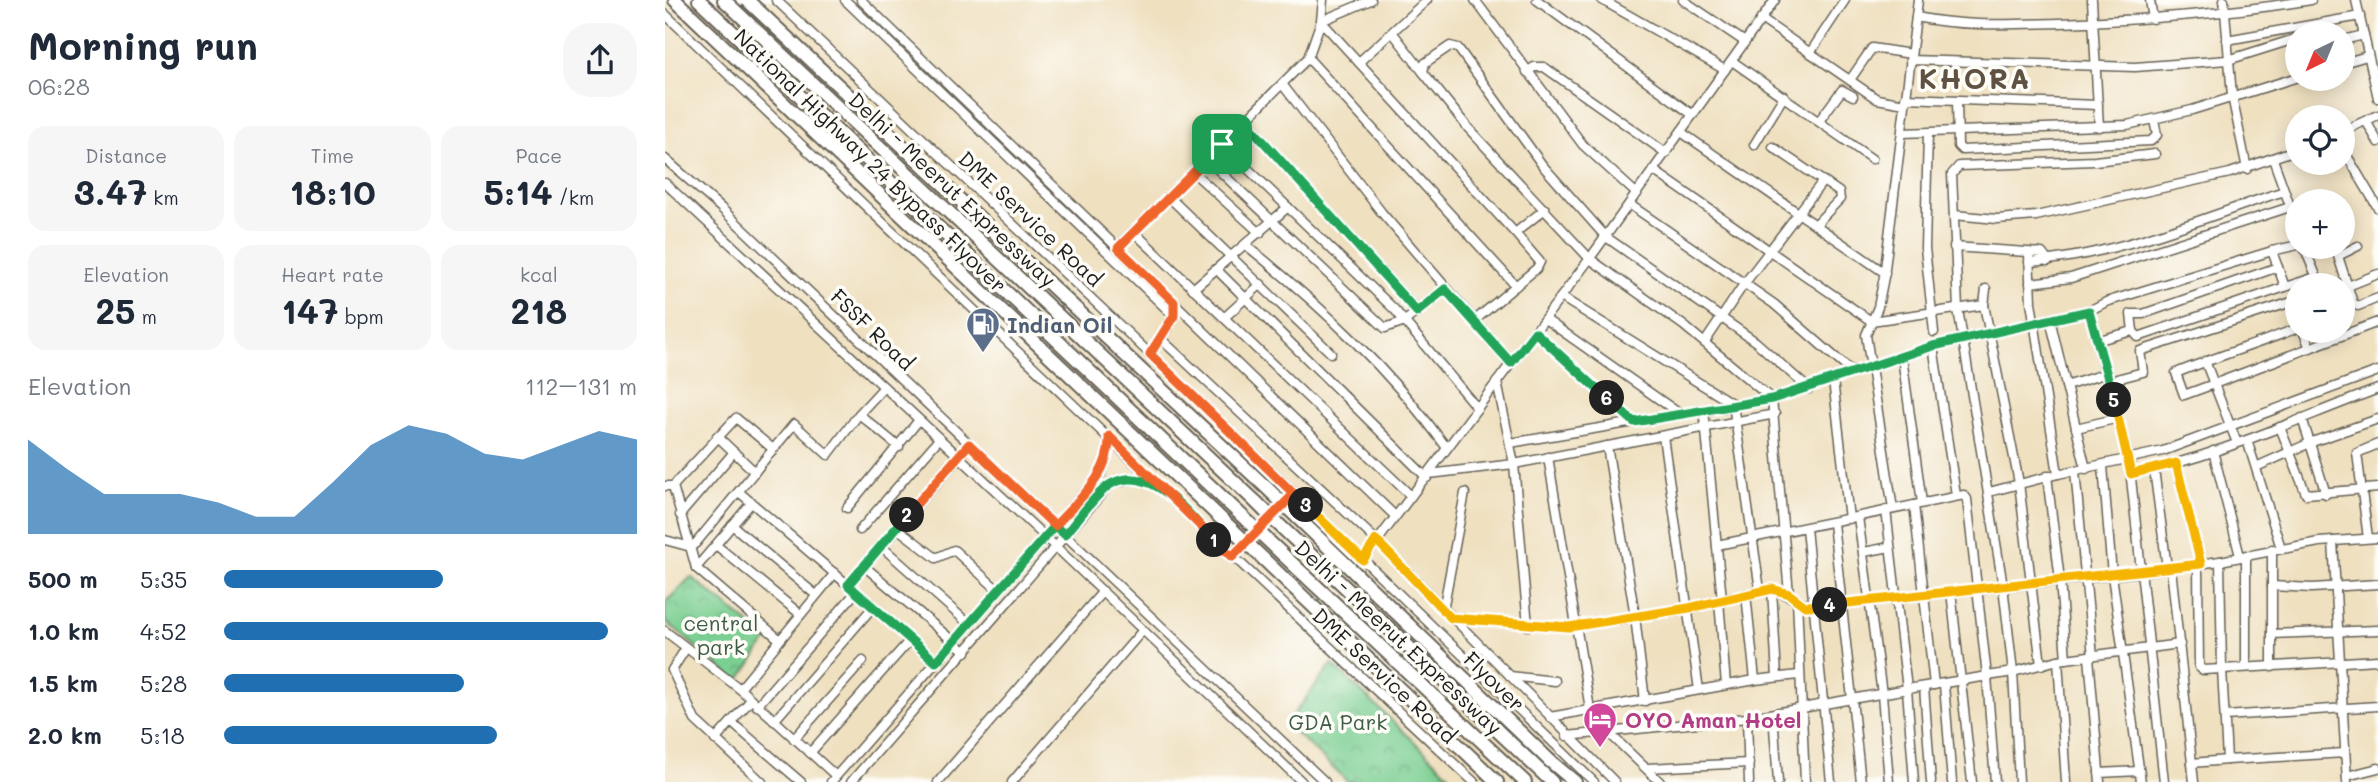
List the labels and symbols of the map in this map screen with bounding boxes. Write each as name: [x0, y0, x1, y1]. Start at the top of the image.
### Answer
north arrow: [2285, 21, 2355, 91]
street label: National Highway 24 Bypass Flyover: [729, 22, 1013, 298]
district label: KHORA: [1919, 60, 2031, 96]
street label: Delhi - Meerut Expressway: [844, 86, 1062, 292]
pin: [1192, 114, 1252, 174]
street label: DME Service Road: [953, 144, 1109, 292]
street label: FSSF Road: [825, 282, 921, 376]
fuel station icon: Indian Oil: [964, 305, 1002, 354]
place label: Indian Oil: [1007, 311, 1112, 338]
pin: 6: [1590, 380, 1625, 416]
pin: 5: [2097, 382, 2131, 418]
pin: 3: [1289, 488, 1323, 522]
pin: 2: [889, 498, 925, 532]
pin: 1: [1197, 522, 1231, 558]
street label: Delhi - Meerut Expressway: [1290, 534, 1508, 740]
pin: 4: [1813, 588, 1847, 622]
street label: DME Service Road: [1307, 601, 1463, 749]
park label: central park: [683, 609, 759, 660]
street label: Flyover: [1459, 645, 1531, 717]
hotel icon: OYO Aman Hotel: [1581, 700, 1619, 749]
place label: OYO Aman Hotel: [1625, 706, 1801, 733]
park label: GDA Park: [1289, 708, 1387, 735]

